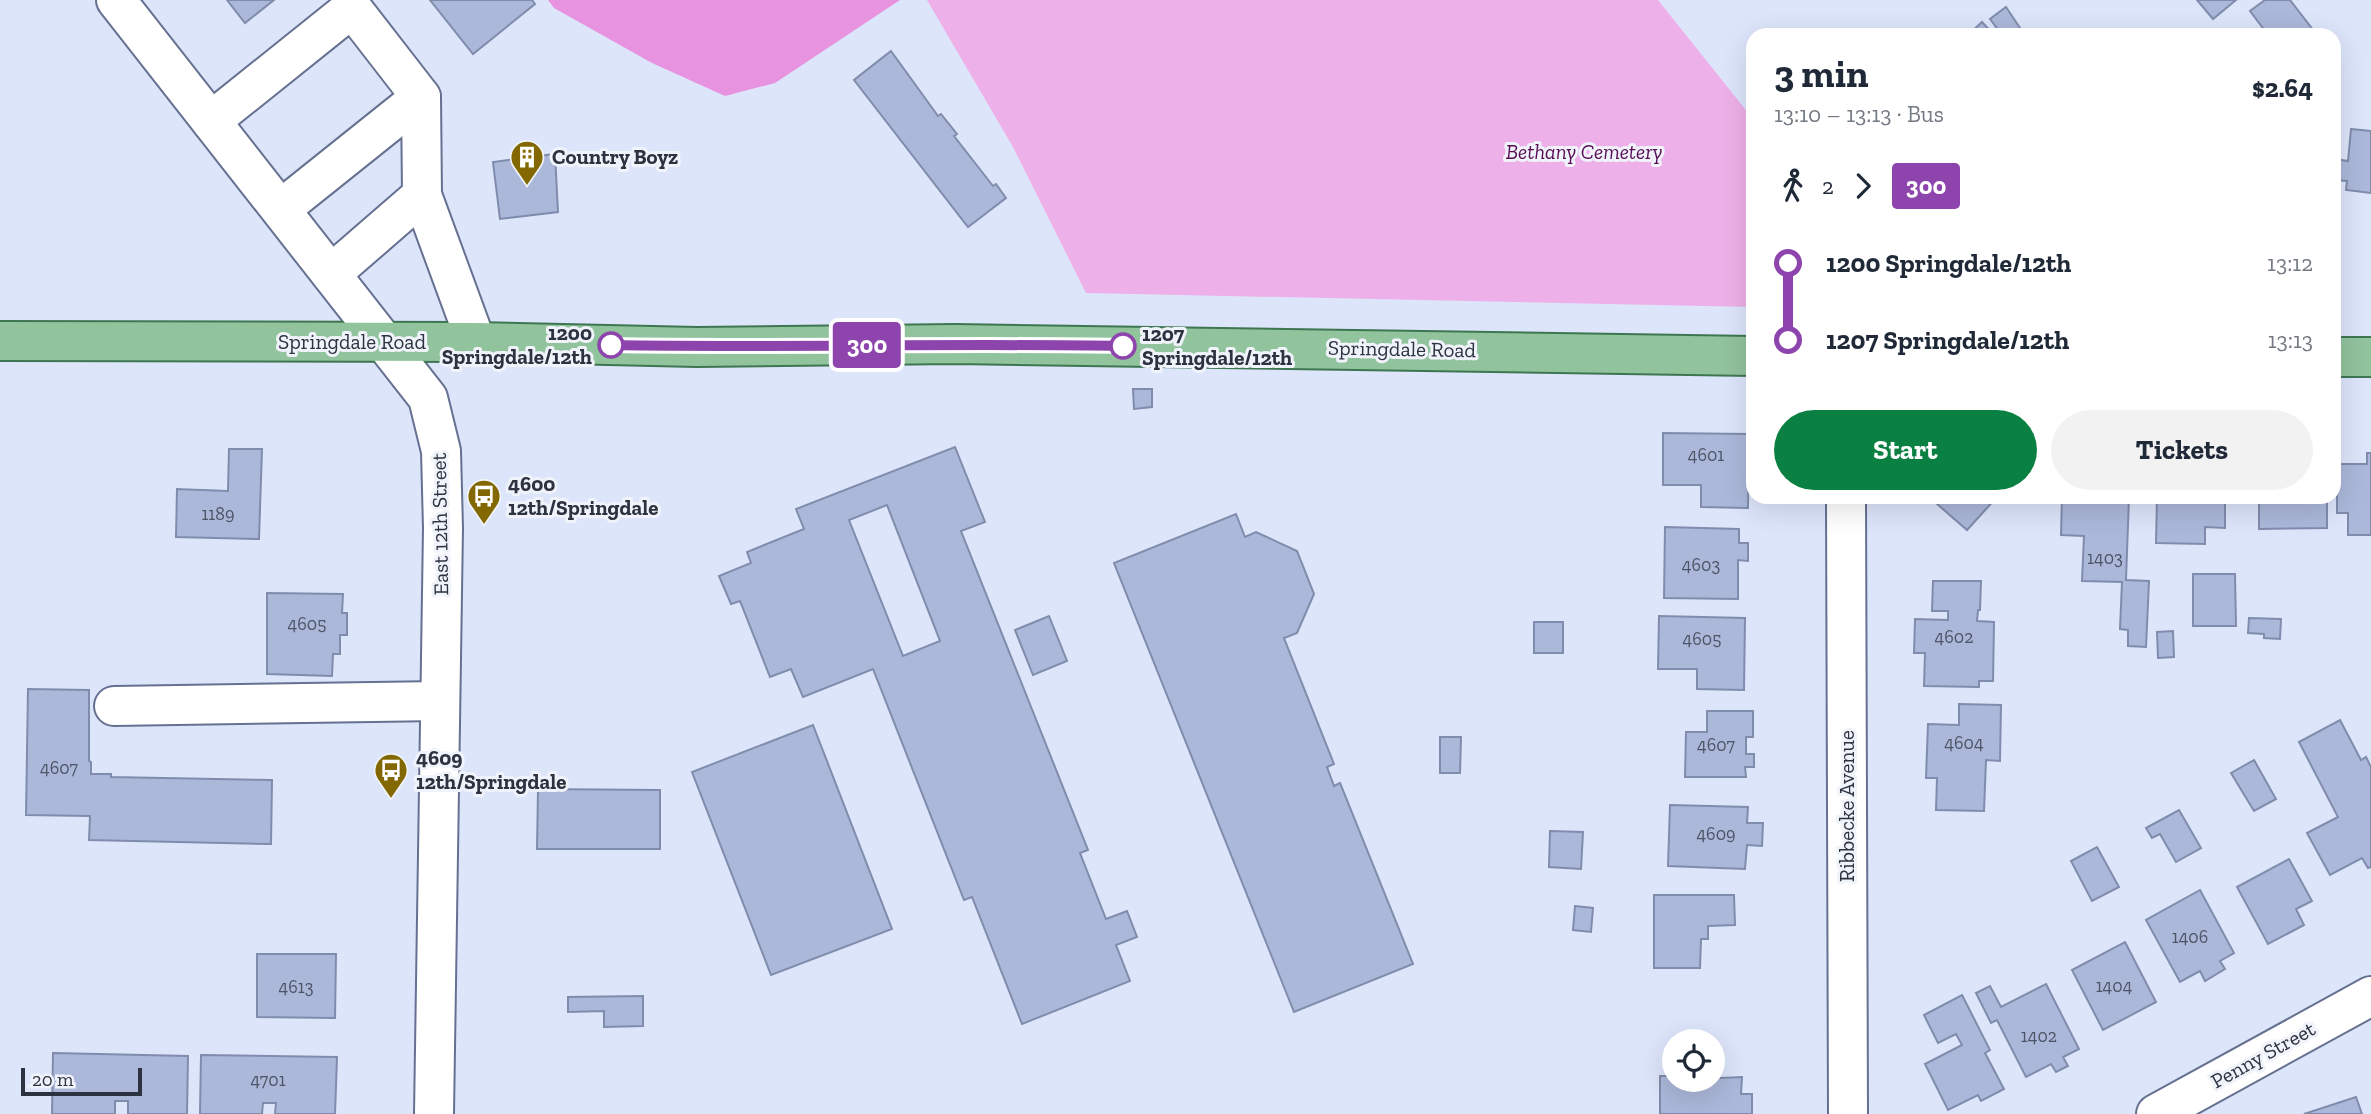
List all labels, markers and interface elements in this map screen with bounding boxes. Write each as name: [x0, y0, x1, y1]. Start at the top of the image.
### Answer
text: 3 min: [1774, 51, 1869, 97]
text: $2.64: [2252, 72, 2313, 104]
text: 13:10 – 13:13 · Bus: [1774, 100, 1944, 128]
building icon: Country Boyz: [508, 138, 546, 187]
park label: Bethany Cemetery: [1506, 139, 1662, 164]
place label: Country Boyz: [552, 144, 678, 169]
icon: walk: [1774, 167, 1812, 205]
icon: forward: [1844, 167, 1882, 205]
text: 300: [1906, 171, 1946, 200]
text: 2: [1822, 172, 1834, 200]
text: 1200 Springdale/12th: [1826, 247, 2071, 279]
text: 13:12: [2267, 249, 2313, 277]
place label: 1200 Springdale/12th: [442, 320, 592, 369]
place label: 1207 Springdale/12th: [1142, 321, 1292, 370]
line badge: 300: [827, 322, 907, 368]
text: 1207 Springdale/12th: [1826, 324, 2069, 356]
text: 13:13: [2268, 326, 2313, 354]
street label: Springdale Road: [278, 329, 426, 354]
text: 300: [847, 330, 887, 359]
marker: 1200 Springdale/12th: [598, 332, 624, 358]
marker: 1207 Springdale/12th: [1110, 333, 1136, 359]
street label: Springdale Road: [1328, 335, 1477, 362]
button: Start: [1774, 410, 2037, 490]
button: Tickets: [2051, 410, 2313, 490]
house number: 4601: [1688, 444, 1724, 466]
street label: East 12th Street: [426, 452, 453, 596]
place label: 4600 12th/Springdale: [508, 471, 658, 520]
bus stop icon: 4600 12th/Springdale: [465, 477, 503, 526]
house number: 1189: [201, 503, 235, 525]
house number: 1403: [2087, 547, 2123, 569]
house number: 4603: [1682, 554, 1720, 576]
house number: 4605: [288, 613, 326, 635]
house number: 4602: [1935, 626, 1973, 648]
house number: 4605: [1683, 628, 1721, 650]
street label: Ribbecke Avenue: [1834, 730, 1859, 882]
house number: 4604: [1944, 732, 1984, 754]
house number: 4607: [1697, 734, 1736, 756]
place label: 4609 12th/Springdale: [416, 745, 566, 794]
bus stop icon: 4609 12th/Springdale: [372, 751, 410, 800]
house number: 4607: [40, 757, 79, 779]
house number: 4609: [1696, 823, 1736, 845]
house number: 1406: [2172, 926, 2208, 948]
house number: 1404: [2096, 975, 2133, 997]
house number: 4613: [279, 976, 314, 998]
street label: Penny Street: [2206, 1016, 2319, 1093]
house number: 1402: [2021, 1025, 2057, 1047]
map controls: [1662, 1029, 1725, 1092]
button: locate: [1662, 1029, 1725, 1092]
scale bar: [21, 1065, 142, 1097]
text: 20 m: [32, 1068, 73, 1091]
house number: 4701: [250, 1069, 286, 1091]

